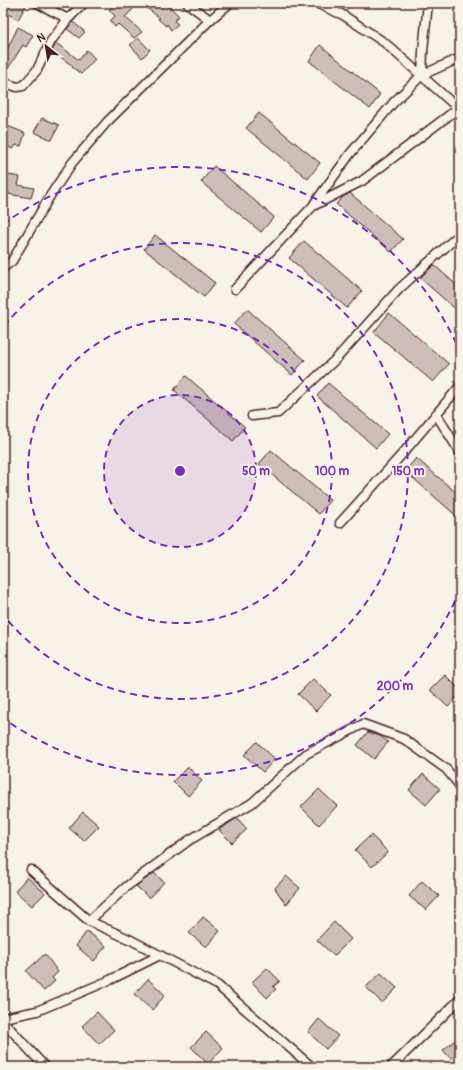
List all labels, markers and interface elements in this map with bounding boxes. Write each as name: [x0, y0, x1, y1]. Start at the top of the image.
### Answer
north arrow: [26, 26, 66, 66]
text: N: [35, 30, 48, 45]
centre of rings: [173, 464, 187, 478]
text: 50 m: [242, 464, 270, 479]
text: 100 m: [315, 464, 350, 479]
text: 150 m: [392, 464, 425, 479]
text: 200 m: [377, 679, 414, 694]

